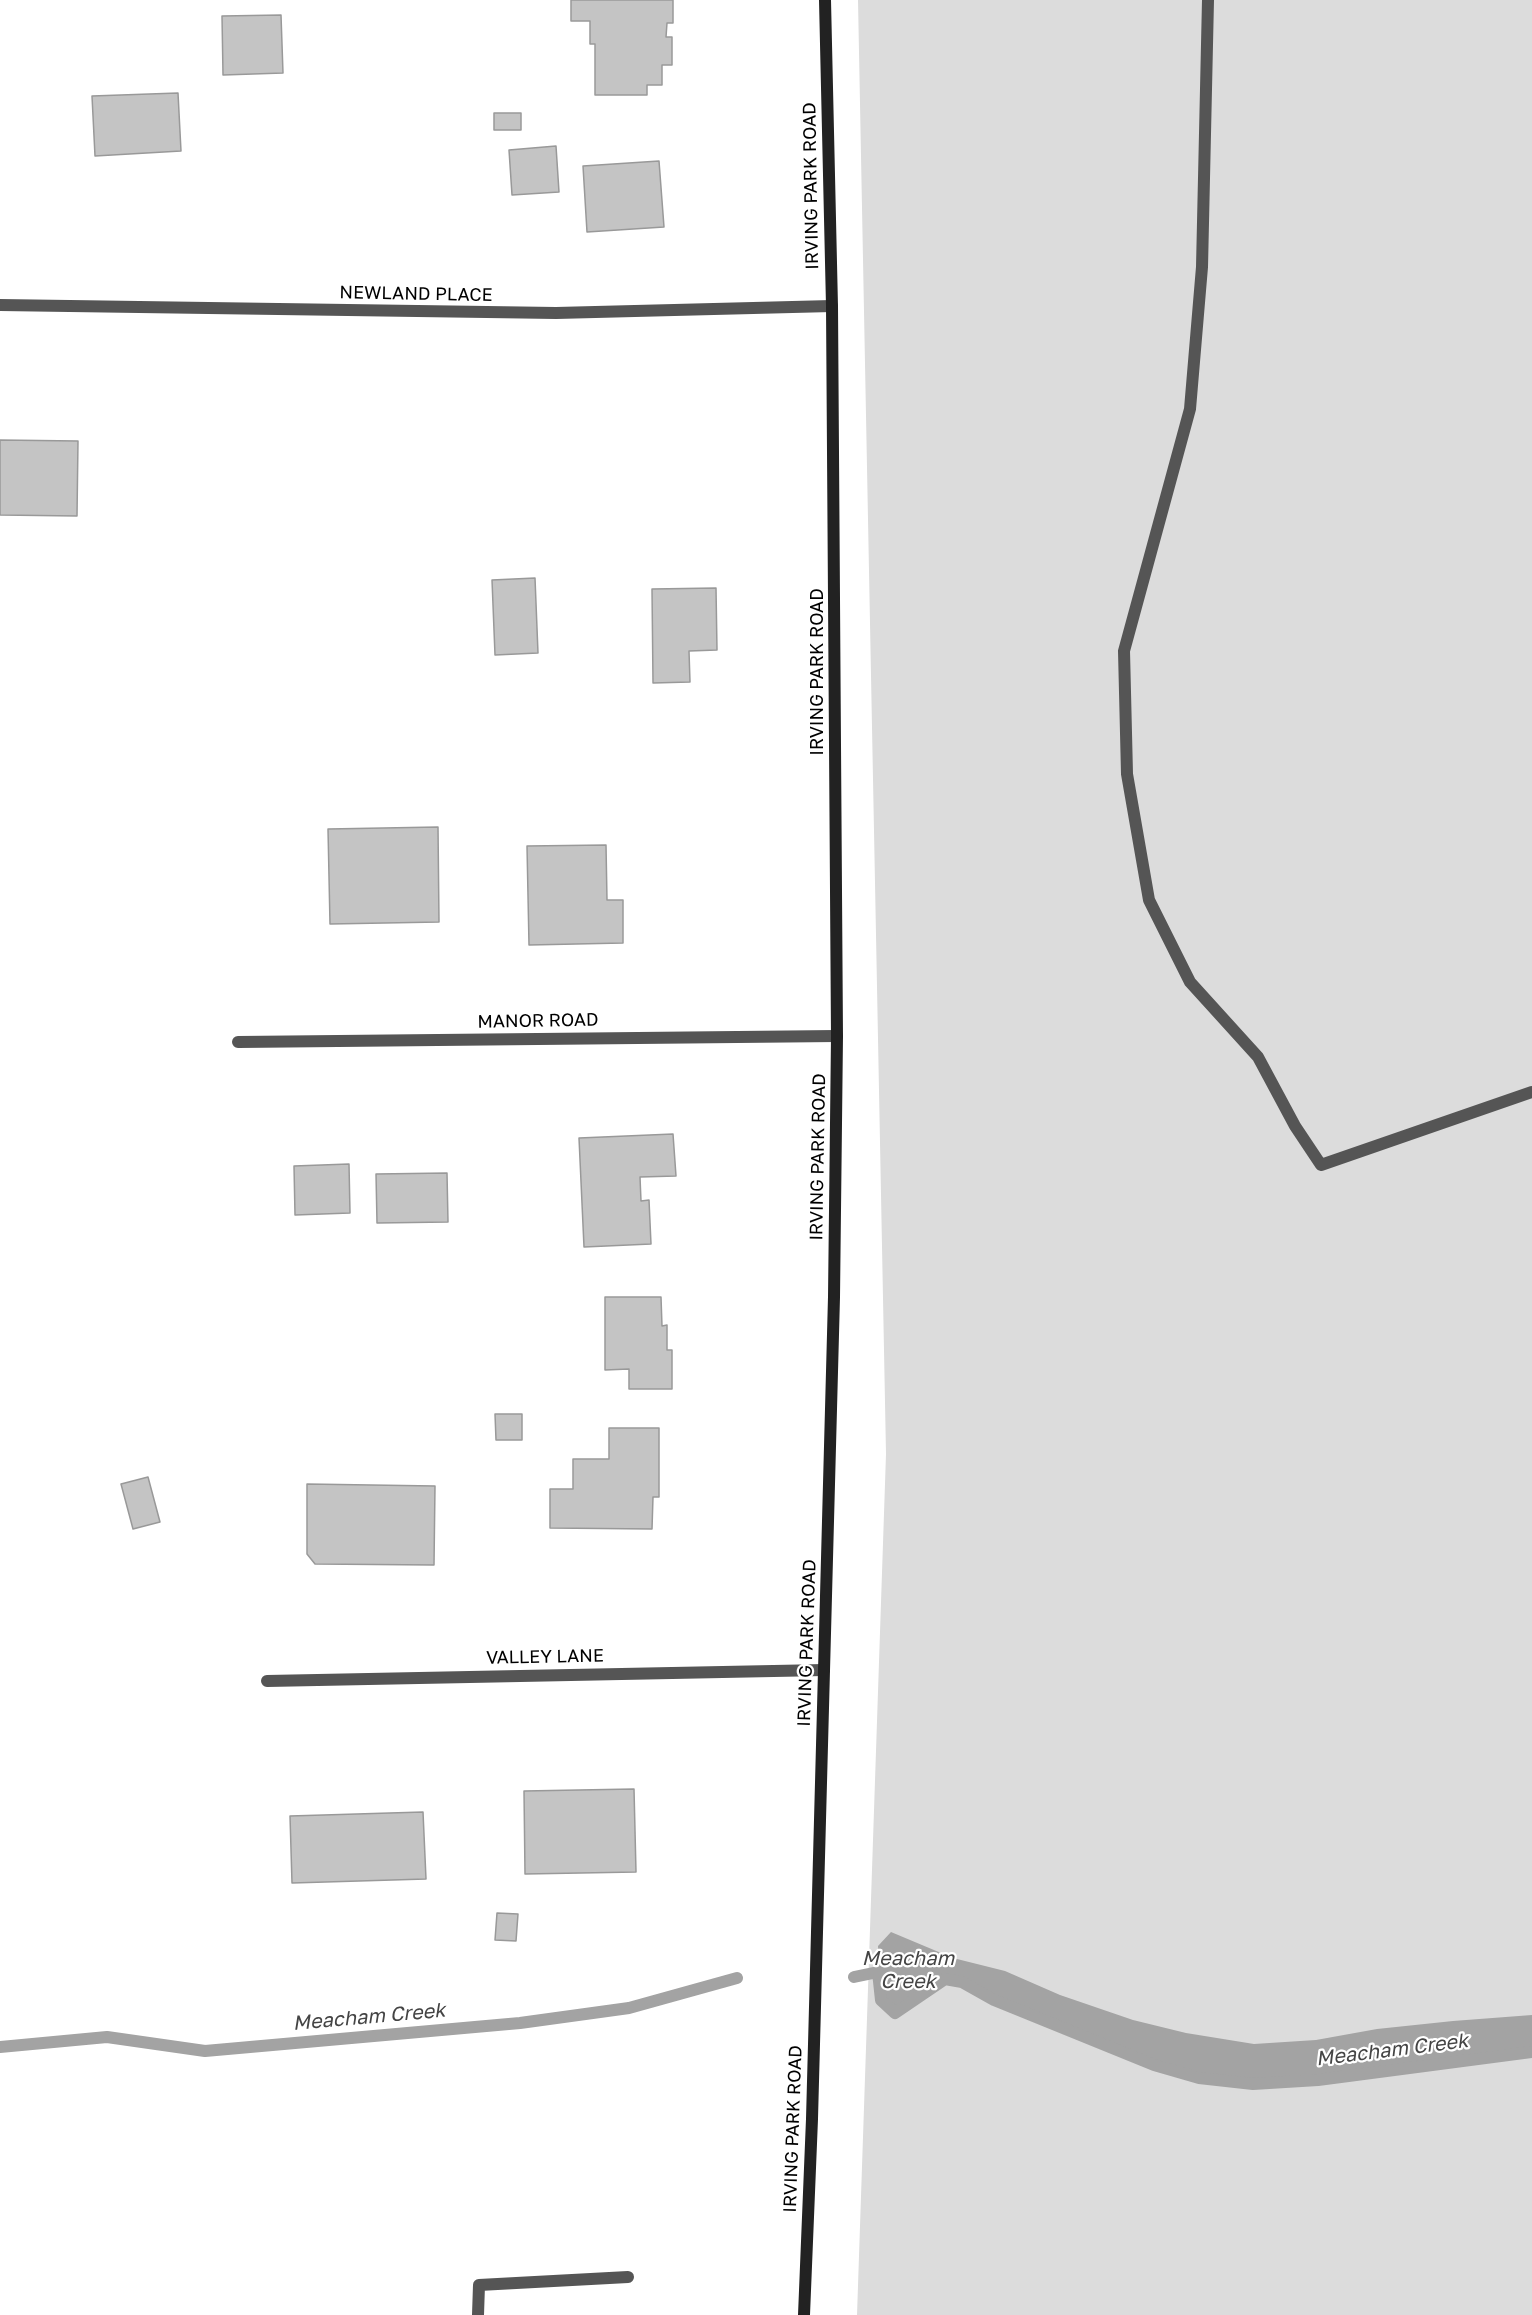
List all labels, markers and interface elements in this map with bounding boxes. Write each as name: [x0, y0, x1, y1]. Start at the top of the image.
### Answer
street label: IRVING PARK ROAD: [799, 102, 823, 270]
street label: NEWLAND PLACE: [339, 282, 493, 306]
street label: IRVING PARK ROAD: [806, 588, 828, 756]
street label: MANOR ROAD: [477, 1009, 599, 1033]
street label: IRVING PARK ROAD: [806, 1073, 830, 1241]
street label: IRVING PARK ROAD: [793, 1559, 821, 1727]
street label: VALLEY LANE: [486, 1645, 604, 1669]
water label: Meacham Creek: [862, 1947, 954, 1994]
water label: Meacham Creek: [292, 1998, 446, 2036]
water label: Meacham Creek: [1315, 2029, 1469, 2071]
street label: IRVING PARK ROAD: [779, 2045, 807, 2213]

